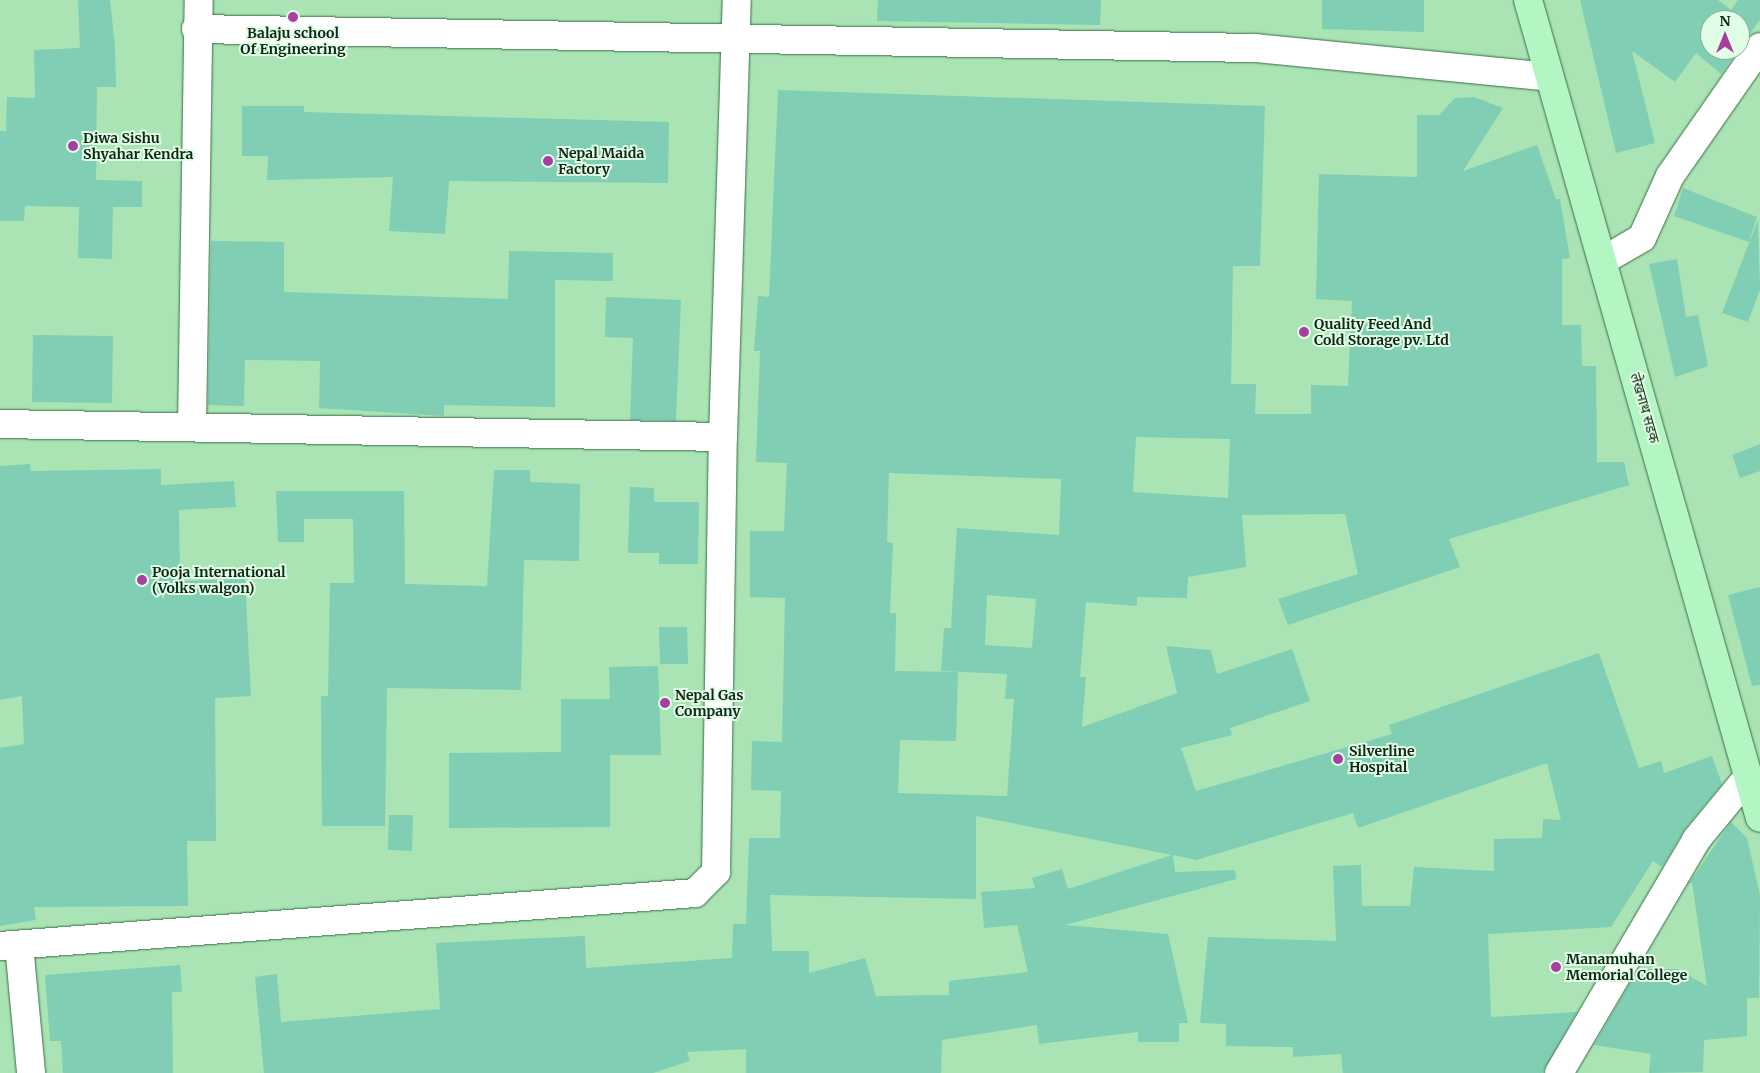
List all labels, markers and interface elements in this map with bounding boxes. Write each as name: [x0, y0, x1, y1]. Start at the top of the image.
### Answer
north arrow: [1700, 10, 1750, 60]
marker: Balaju school Of Engineering: [287, 11, 299, 23]
text: N: [1719, 12, 1731, 30]
place label: Balaju school Of Engineering: [240, 25, 346, 58]
place label: Diwa Sishu Shyahar Kendra: [83, 130, 193, 162]
marker: Diwa Sishu Shyahar Kendra: [67, 140, 79, 152]
place label: Nepal Maida Factory: [558, 145, 644, 178]
marker: Nepal Maida Factory: [542, 155, 554, 167]
place label: Quality Feed And Cold Storage pv. Ltd: [1314, 316, 1449, 348]
marker: Quality Feed And Cold Storage pv. Ltd: [1298, 326, 1310, 338]
street label: लेखनाथ सडक: [1627, 371, 1663, 445]
place label: Pooja International (Volks walgon): [152, 564, 286, 596]
marker: Pooja International (Volks walgon): [136, 574, 148, 586]
place label: Nepal Gas Company: [675, 687, 743, 720]
marker: Nepal Gas Company: [659, 697, 671, 709]
place label: Silverline Hospital: [1349, 743, 1415, 776]
marker: Silverline Hospital: [1331, 752, 1345, 766]
place label: Manamuhan Memorial College: [1566, 951, 1687, 984]
marker: Manamuhan Memorial College: [1550, 961, 1562, 973]

